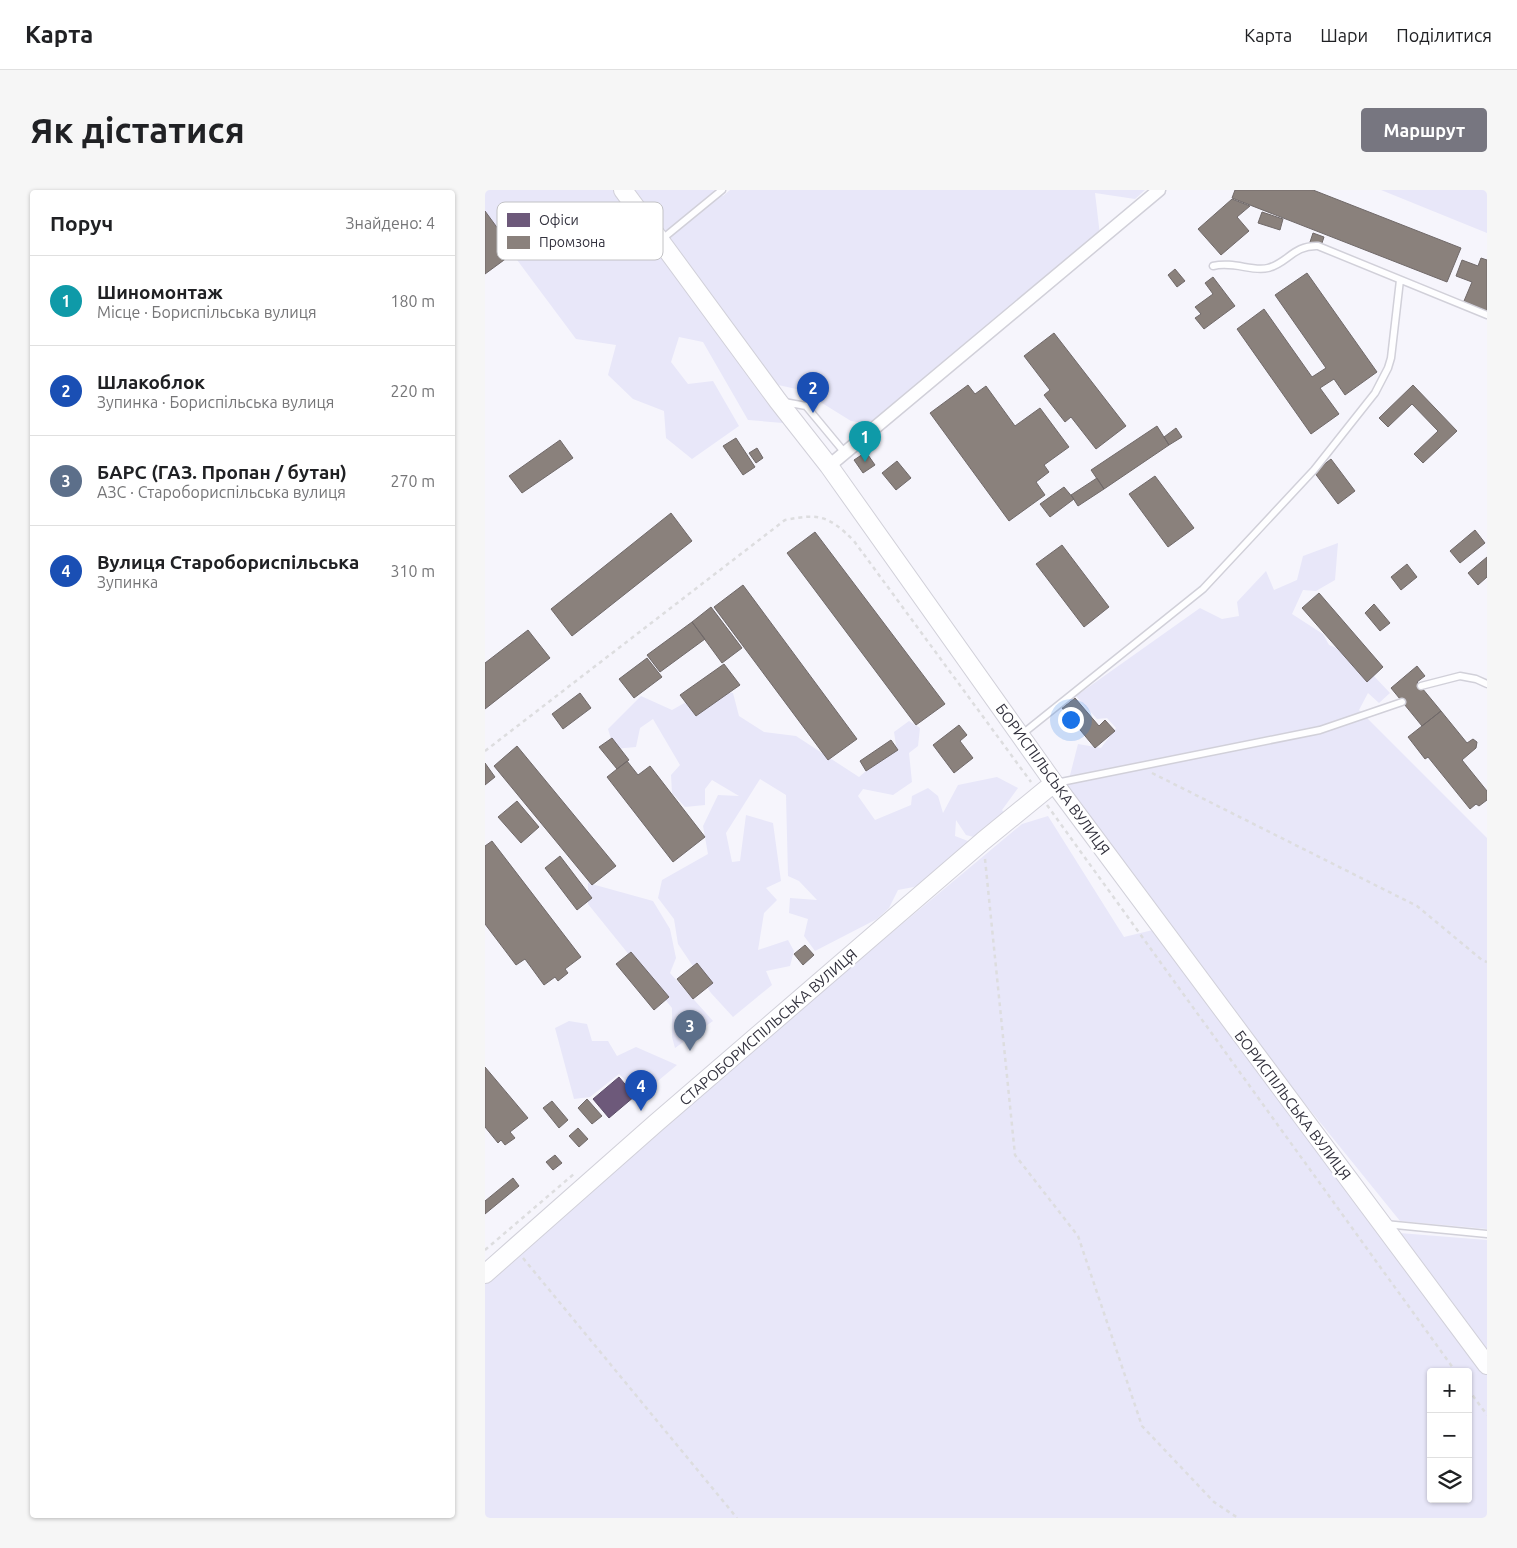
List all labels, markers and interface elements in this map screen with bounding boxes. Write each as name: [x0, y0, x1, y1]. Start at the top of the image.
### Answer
text: Карта: [25, 21, 93, 48]
text: Карта: [1244, 25, 1292, 45]
text: Шари: [1320, 25, 1368, 45]
text: Поділитися: [1396, 25, 1492, 45]
button: Маршрут: [1361, 108, 1487, 152]
text: Як дістатися: [30, 110, 245, 150]
legend: [497, 202, 663, 260]
text: Поруч: [50, 211, 113, 235]
text: Офіси: [539, 212, 579, 228]
text: Знайдено: 4: [346, 214, 435, 232]
text: Промзона: [539, 234, 606, 250]
text: Шиномонтаж: [97, 281, 223, 303]
text: 1: [61, 292, 71, 310]
text: 180 m: [390, 292, 435, 310]
text: Місце · Бориспільська вулиця: [97, 303, 317, 321]
text: Шлакоблок: [97, 371, 205, 393]
pin: 2: [797, 372, 829, 413]
text: 2: [61, 382, 71, 400]
text: 220 m: [390, 382, 435, 400]
text: Зупинка · Бориспільська вулиця: [97, 393, 334, 411]
pin: 1: [849, 421, 881, 462]
text: БАРС (ГАЗ. Пропан / бутан): [97, 461, 347, 483]
text: 3: [61, 472, 71, 490]
text: 270 m: [390, 472, 435, 490]
text: АЗС · Старобориспільська вулиця: [97, 483, 346, 501]
text: Вулиця Старобориспільська: [97, 551, 359, 573]
text: 4: [61, 562, 71, 580]
text: 310 m: [390, 562, 435, 580]
text: Зупинка: [97, 573, 158, 591]
street label: БОРИСПІЛЬСЬКА ВУЛИЦЯ: [993, 700, 1113, 858]
your location: [1058, 707, 1084, 733]
street label: СТАРОБОРИСПІЛЬСЬКА ВУЛИЦЯ: [676, 945, 860, 1109]
pin: 3: [674, 1010, 706, 1051]
street label: БОРИСПІЛЬСЬКА ВУЛИЦЯ: [1231, 1027, 1355, 1183]
pin: 4: [625, 1070, 657, 1111]
map controls: [1427, 1368, 1472, 1503]
button: +: [1427, 1368, 1472, 1413]
button: −: [1427, 1413, 1472, 1458]
button: layers: [1427, 1458, 1472, 1503]

